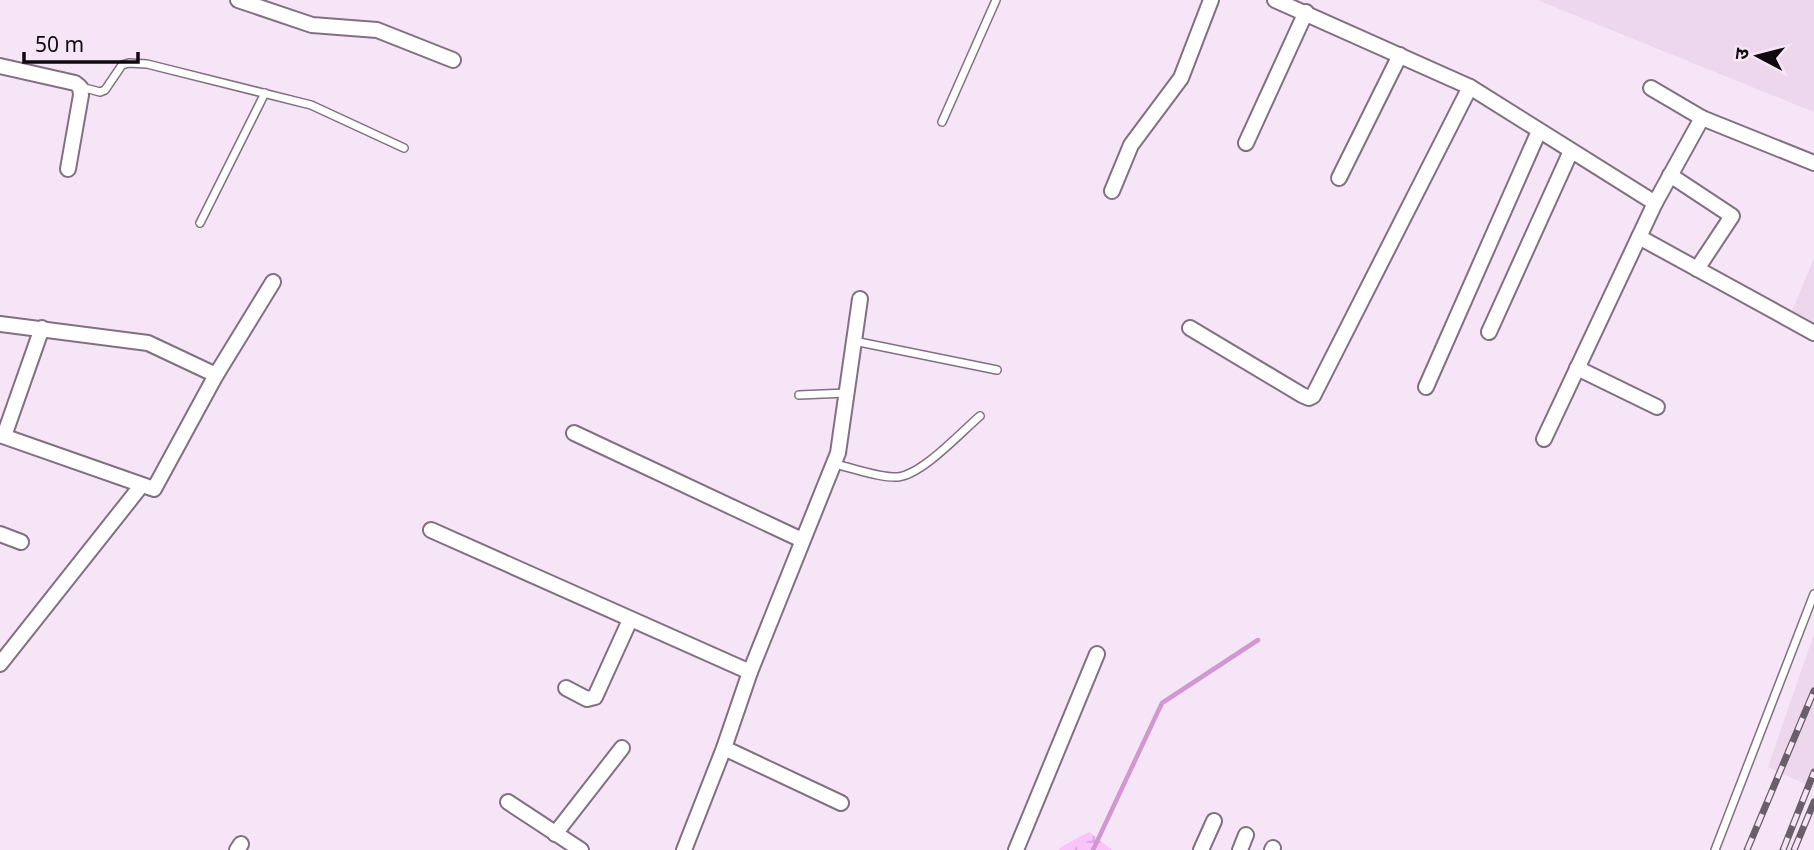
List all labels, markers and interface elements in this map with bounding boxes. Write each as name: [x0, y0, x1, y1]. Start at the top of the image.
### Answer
scale bar: [24, 21, 138, 65]
north arrow: [1723, 21, 1793, 91]
text: 50 m: [35, 30, 84, 58]
text: उ: [1728, 46, 1755, 61]

